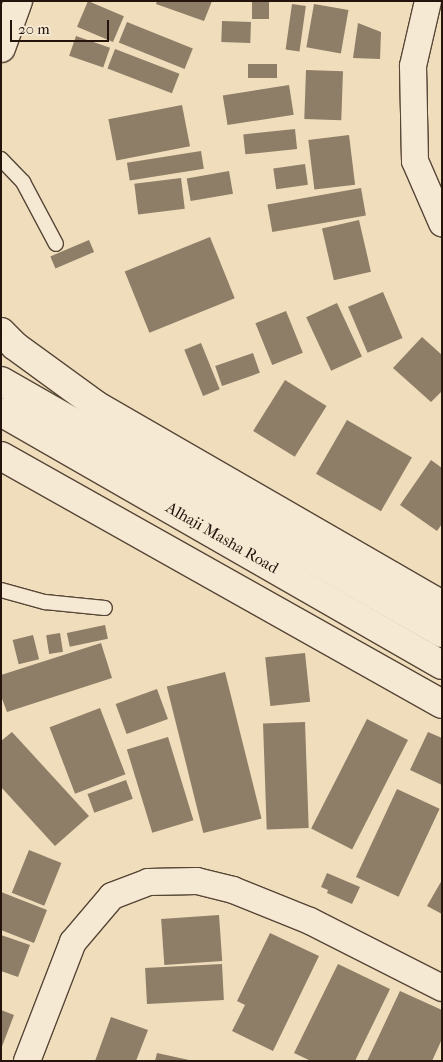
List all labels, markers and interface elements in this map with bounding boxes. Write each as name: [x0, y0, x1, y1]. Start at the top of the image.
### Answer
scale bar: [12, 10, 111, 42]
text: 20 m: [18, 20, 50, 38]
street label: Alhaji Masha Road: [162, 498, 282, 578]

